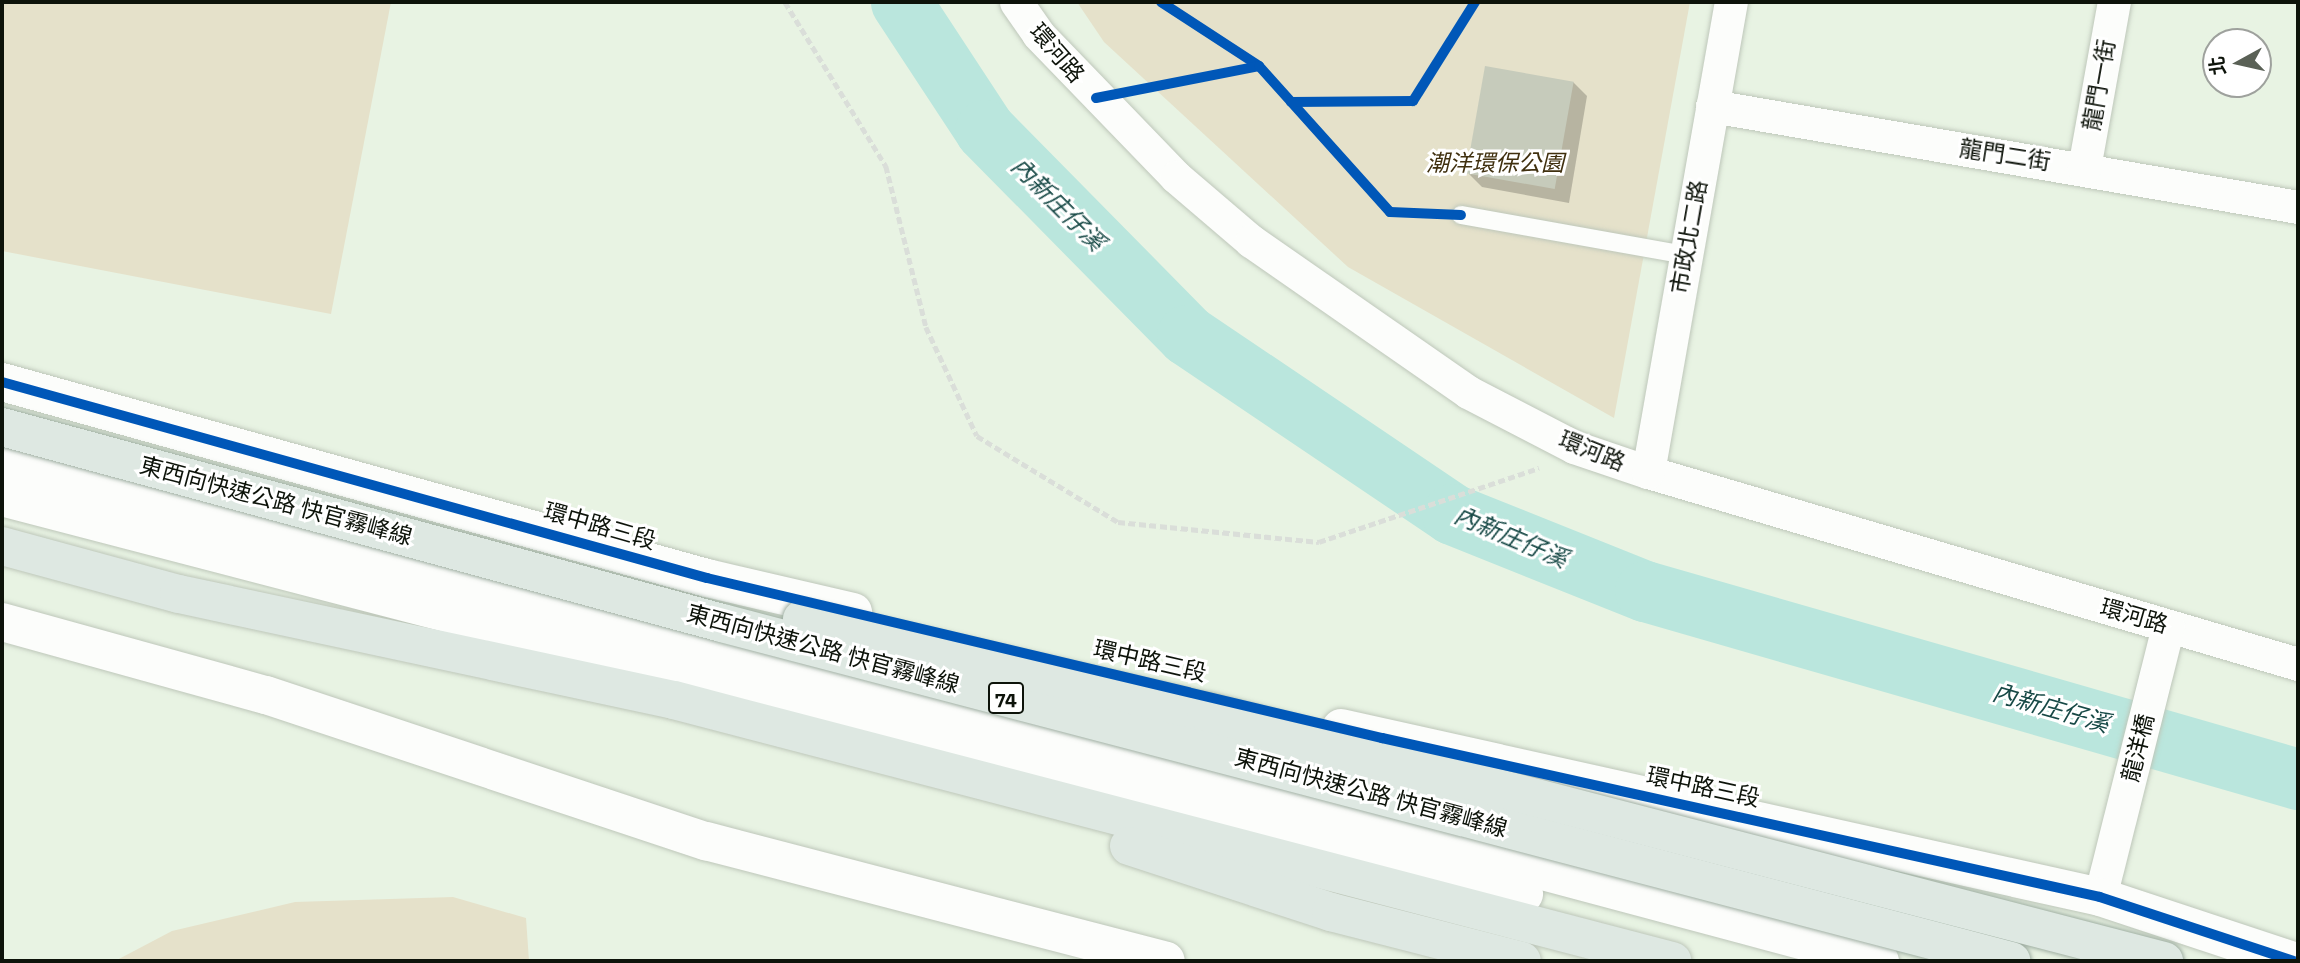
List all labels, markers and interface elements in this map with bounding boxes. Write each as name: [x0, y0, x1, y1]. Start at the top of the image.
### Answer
street label: 環河路: [1024, 18, 1090, 88]
north arrow: [2202, 28, 2272, 98]
street label: 龍門一街: [2077, 37, 2121, 133]
text: 北: [2205, 55, 2230, 77]
street label: 龍門二街: [1957, 134, 2053, 176]
park label: 潮洋環保公園: [1426, 149, 1564, 177]
water label: 內新庄仔溪: [1005, 151, 1111, 257]
street label: 市政北二路: [1665, 178, 1713, 296]
street label: 環河路: [1555, 425, 1629, 477]
street label: 東西向快速公路 快官霧峰線: [137, 451, 415, 551]
street label: 環中路三段: [541, 497, 659, 555]
water label: 內新庄仔溪: [1450, 500, 1572, 574]
street label: 環河路: [2097, 593, 2171, 639]
street label: 東西向快速公路 快官霧峰線: [684, 599, 962, 699]
street label: 環中路三段: [1091, 635, 1209, 687]
water label: 內新庄仔溪: [1989, 678, 2113, 738]
road number: 74: [987, 680, 1025, 716]
street label: 龍洋橋: [2116, 711, 2160, 785]
street label: 東西向快速公路 快官霧峰線: [1232, 743, 1510, 843]
street label: 環中路三段: [1644, 762, 1762, 812]

